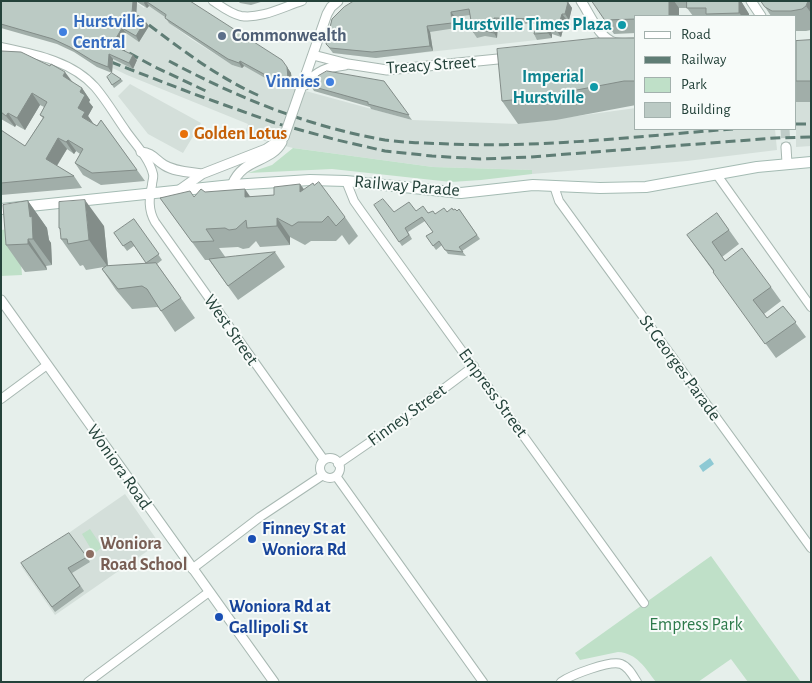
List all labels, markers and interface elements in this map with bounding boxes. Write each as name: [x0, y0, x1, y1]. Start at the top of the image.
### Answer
place label: Hurstville Central: [73, 11, 145, 54]
place label: Hurstville Times Plaza: [452, 14, 612, 36]
legend: [634, 15, 797, 130]
marker: Hurstville Times Plaza: [616, 19, 628, 31]
place label: Commonwealth: [232, 25, 347, 47]
marker: Hurstville Central: [57, 26, 69, 38]
text: Road: [681, 27, 711, 42]
marker: Commonwealth: [216, 30, 228, 42]
street label: Treacy Street: [385, 51, 477, 79]
text: Railway: [681, 52, 726, 67]
place label: Imperial Hurstville: [512, 66, 584, 108]
place label: Vinnies: [266, 71, 320, 93]
marker: Vinnies: [324, 76, 336, 88]
text: Park: [681, 77, 707, 92]
marker: Imperial Hurstville: [588, 81, 600, 93]
text: Building: [681, 102, 731, 117]
place label: Golden Lotus: [194, 123, 287, 145]
marker: Golden Lotus: [178, 128, 190, 140]
street label: Railway Parade: [353, 171, 461, 201]
street label: West Street: [199, 290, 263, 370]
street label: St Georges Parade: [634, 311, 726, 425]
street label: Empress Street: [454, 344, 532, 442]
street label: Finney Street: [363, 379, 451, 451]
street label: Woniora Road: [82, 420, 156, 514]
place label: Finney St at Woniora Rd: [262, 518, 346, 560]
place label: Woniora Road School: [100, 533, 187, 576]
marker: Finney St at Woniora Rd: [246, 533, 258, 545]
marker: Woniora Road School: [84, 548, 96, 560]
place label: Woniora Rd at Gallipoli St: [229, 596, 331, 638]
marker: Woniora Rd at Gallipoli St: [213, 611, 225, 623]
park label: Empress Park: [649, 614, 743, 636]

